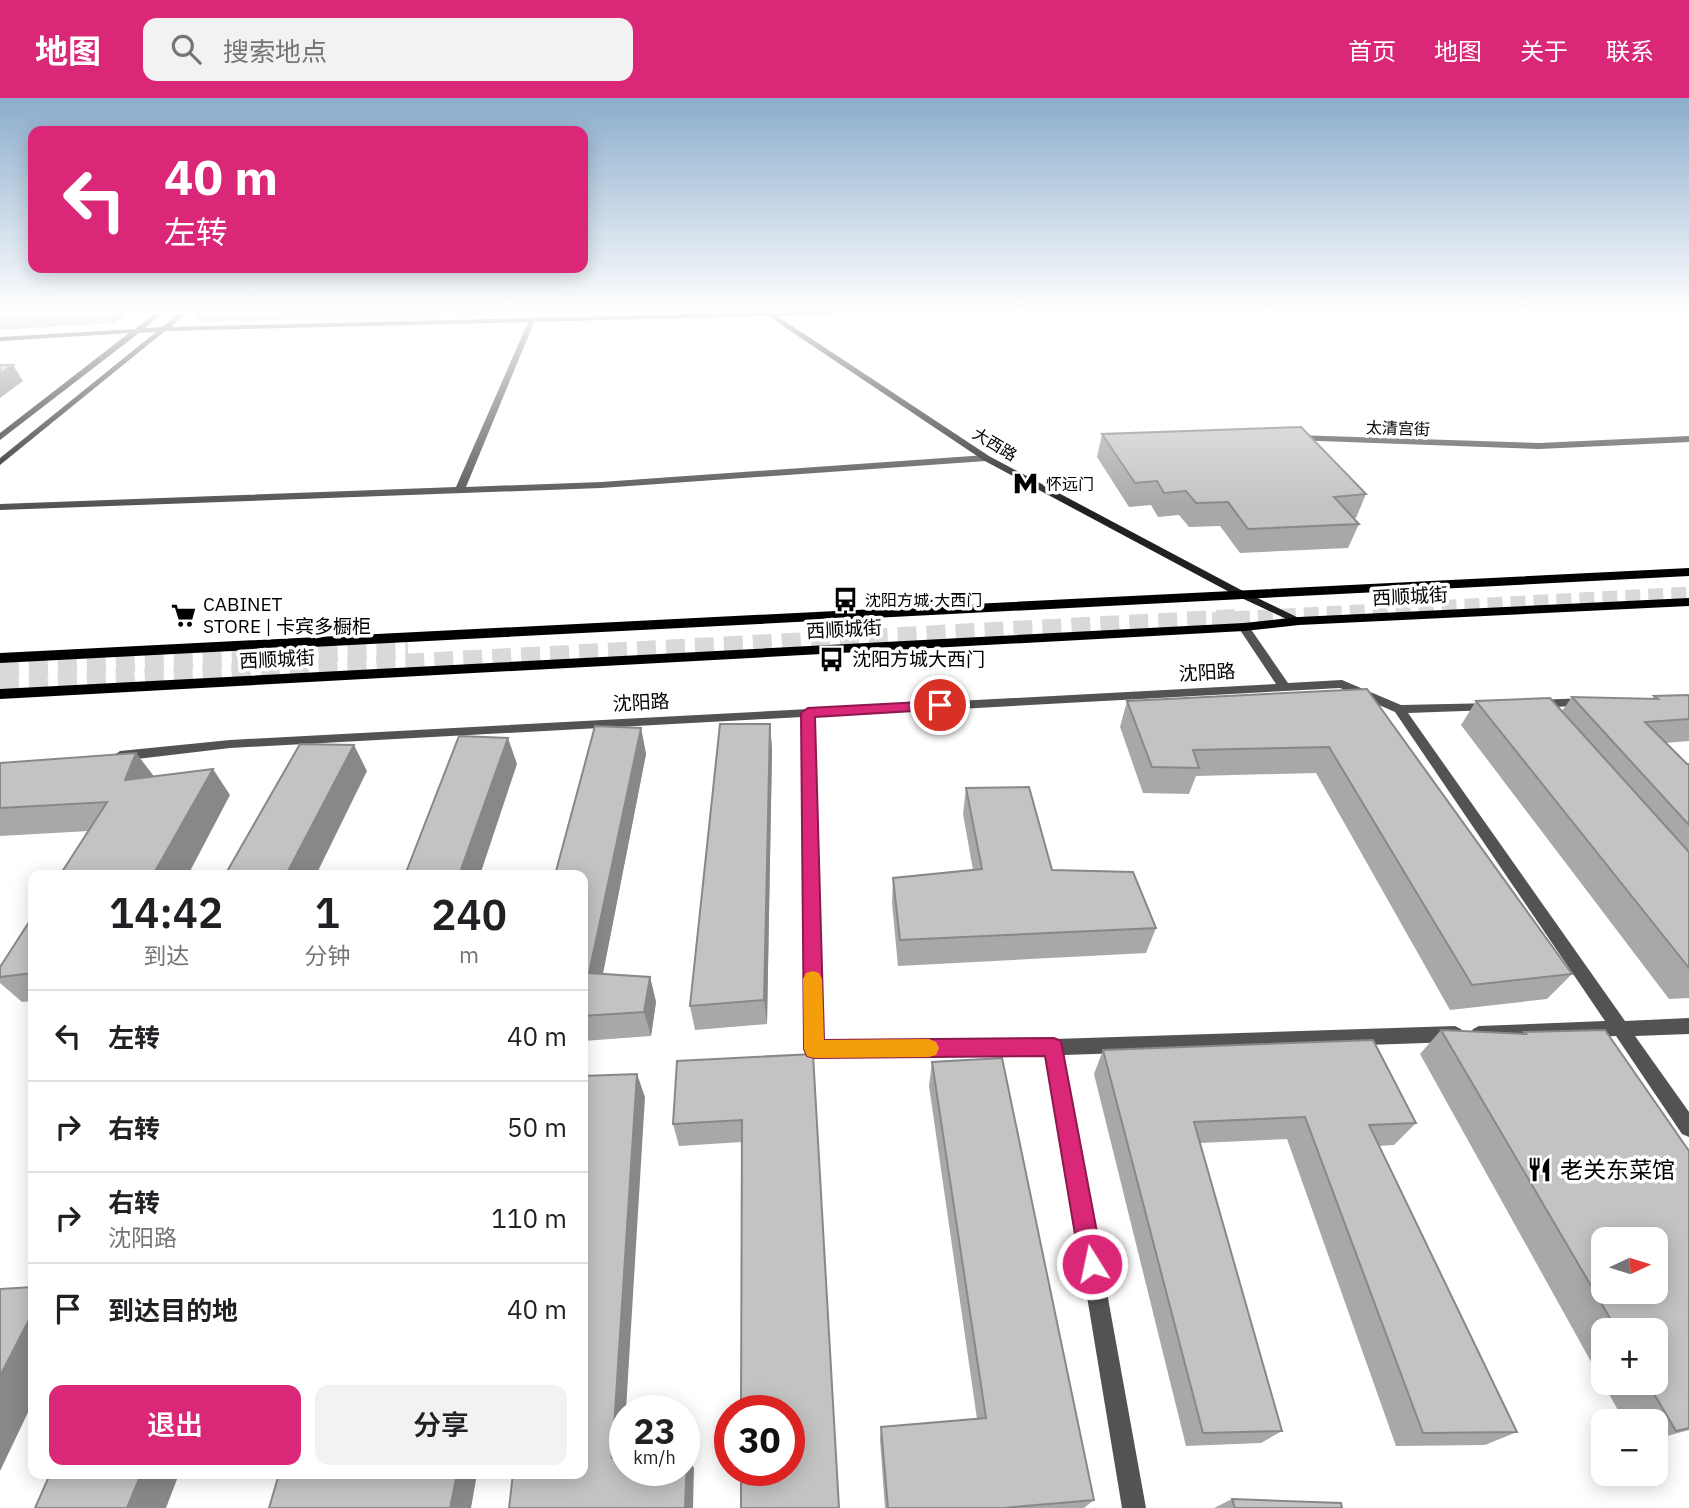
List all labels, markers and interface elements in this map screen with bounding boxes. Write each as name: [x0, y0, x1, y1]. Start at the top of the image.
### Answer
search box: [143, 18, 633, 81]
text: 地图: [35, 29, 101, 72]
icon: search: [167, 30, 205, 68]
text: 搜索地点: [223, 34, 327, 68]
text: 首页: [1348, 35, 1396, 67]
text: 地图: [1434, 35, 1482, 67]
text: 关于: [1520, 35, 1568, 67]
text: 联系: [1606, 35, 1654, 67]
text: 40 m: [164, 145, 278, 208]
icon: left: [49, 154, 140, 245]
text: 左转: [164, 211, 228, 253]
street label: 太清宫街: [1366, 417, 1430, 439]
street label: 大西路: [969, 423, 1021, 465]
metro station icon: 怀远门: [1012, 470, 1040, 498]
place label: 怀远门: [1046, 474, 1094, 494]
street label: 西顺城街: [1371, 582, 1449, 610]
bus stop icon: 沈阳方城·大西门: [831, 586, 859, 614]
place label: 沈阳方城·大西门: [865, 590, 982, 610]
place label: CABINET STORE | 卡宾多橱柜: [203, 592, 371, 638]
supermarket icon: CABINET STORE | 卡宾多橱柜: [169, 601, 197, 629]
street label: 西顺城街: [805, 615, 883, 643]
street label: 西顺城街: [238, 645, 316, 673]
bus stop icon: 沈阳方城大西门: [818, 645, 846, 673]
place label: 沈阳方城大西门: [852, 647, 985, 671]
street label: 沈阳路: [1178, 659, 1236, 685]
pin: [910, 675, 970, 735]
icon: arrive: [921, 686, 959, 724]
street label: 沈阳路: [612, 689, 670, 715]
text: 14:42: [109, 885, 223, 940]
text: 1: [315, 885, 340, 940]
text: 240: [431, 887, 507, 942]
text: m: [459, 939, 479, 969]
text: 到达: [143, 940, 189, 970]
text: 分钟: [304, 940, 350, 970]
icon: left: [49, 1017, 87, 1055]
text: 40 m: [507, 1019, 567, 1053]
text: 左转: [108, 1020, 160, 1054]
icon: right: [49, 1108, 87, 1146]
text: 50 m: [507, 1110, 567, 1144]
text: 右转: [108, 1111, 160, 1145]
place label: 老关东菜馆: [1560, 1154, 1675, 1184]
restaurant icon: 老关东菜馆: [1526, 1156, 1554, 1184]
text: 右转: [108, 1185, 160, 1219]
icon: right: [49, 1199, 87, 1237]
text: 110 m: [491, 1201, 567, 1235]
text: 沈阳路: [108, 1222, 177, 1252]
position arrow: [1055, 1227, 1129, 1301]
north arrow: [1591, 1227, 1668, 1304]
map controls: [1591, 1227, 1668, 1486]
icon: arrive: [49, 1290, 87, 1328]
text: 40 m: [507, 1292, 567, 1326]
text: 到达目的地: [108, 1293, 238, 1327]
button: +: [1591, 1318, 1668, 1395]
button: 退出: [49, 1385, 301, 1465]
button: 分享: [315, 1385, 567, 1465]
speed limit sign: 30: [714, 1395, 805, 1486]
text: 23: [633, 1408, 676, 1454]
button: −: [1591, 1409, 1668, 1486]
text: km/h: [633, 1446, 676, 1469]

